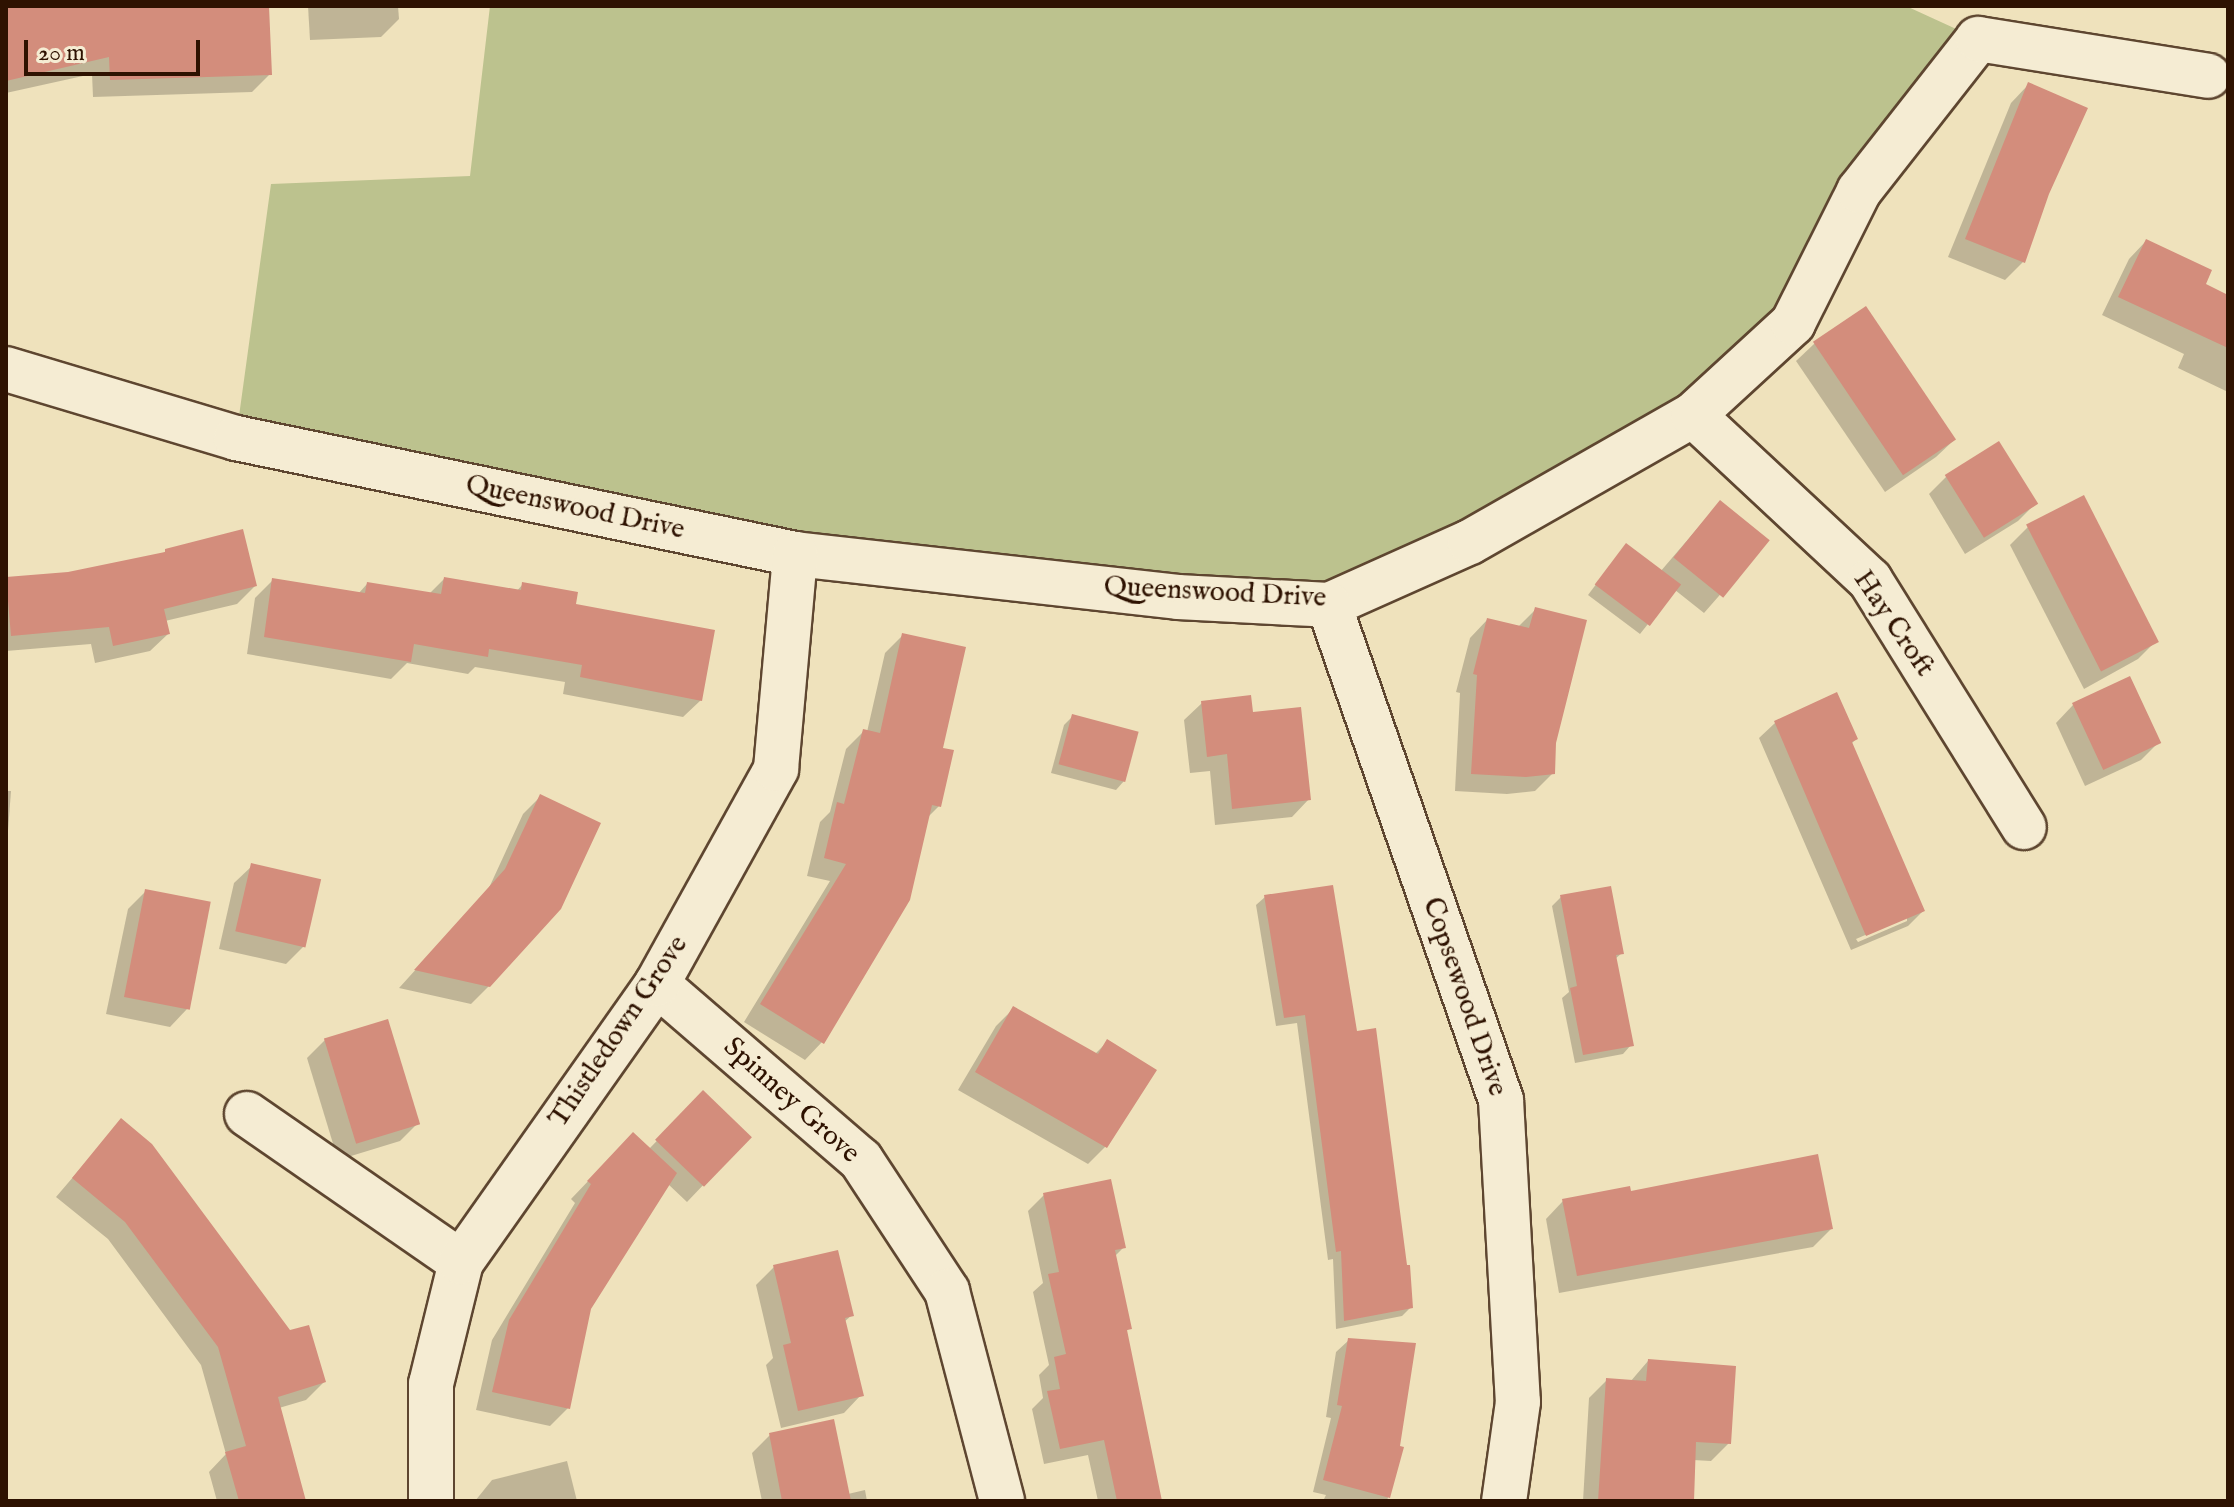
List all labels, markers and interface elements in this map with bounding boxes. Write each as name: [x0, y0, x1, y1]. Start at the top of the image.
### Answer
scale bar: [28, 24, 204, 74]
text: 20 m: [38, 38, 85, 69]
street label: Queenswood Drive: [463, 468, 687, 548]
street label: Hay Croft: [1845, 565, 1941, 683]
street label: Queenswood Drive: [1103, 570, 1327, 616]
street label: Copsewood Drive: [1414, 893, 1514, 1101]
street label: Thistledown Grove: [542, 930, 696, 1134]
street label: Spinney Grove: [716, 1031, 866, 1171]

